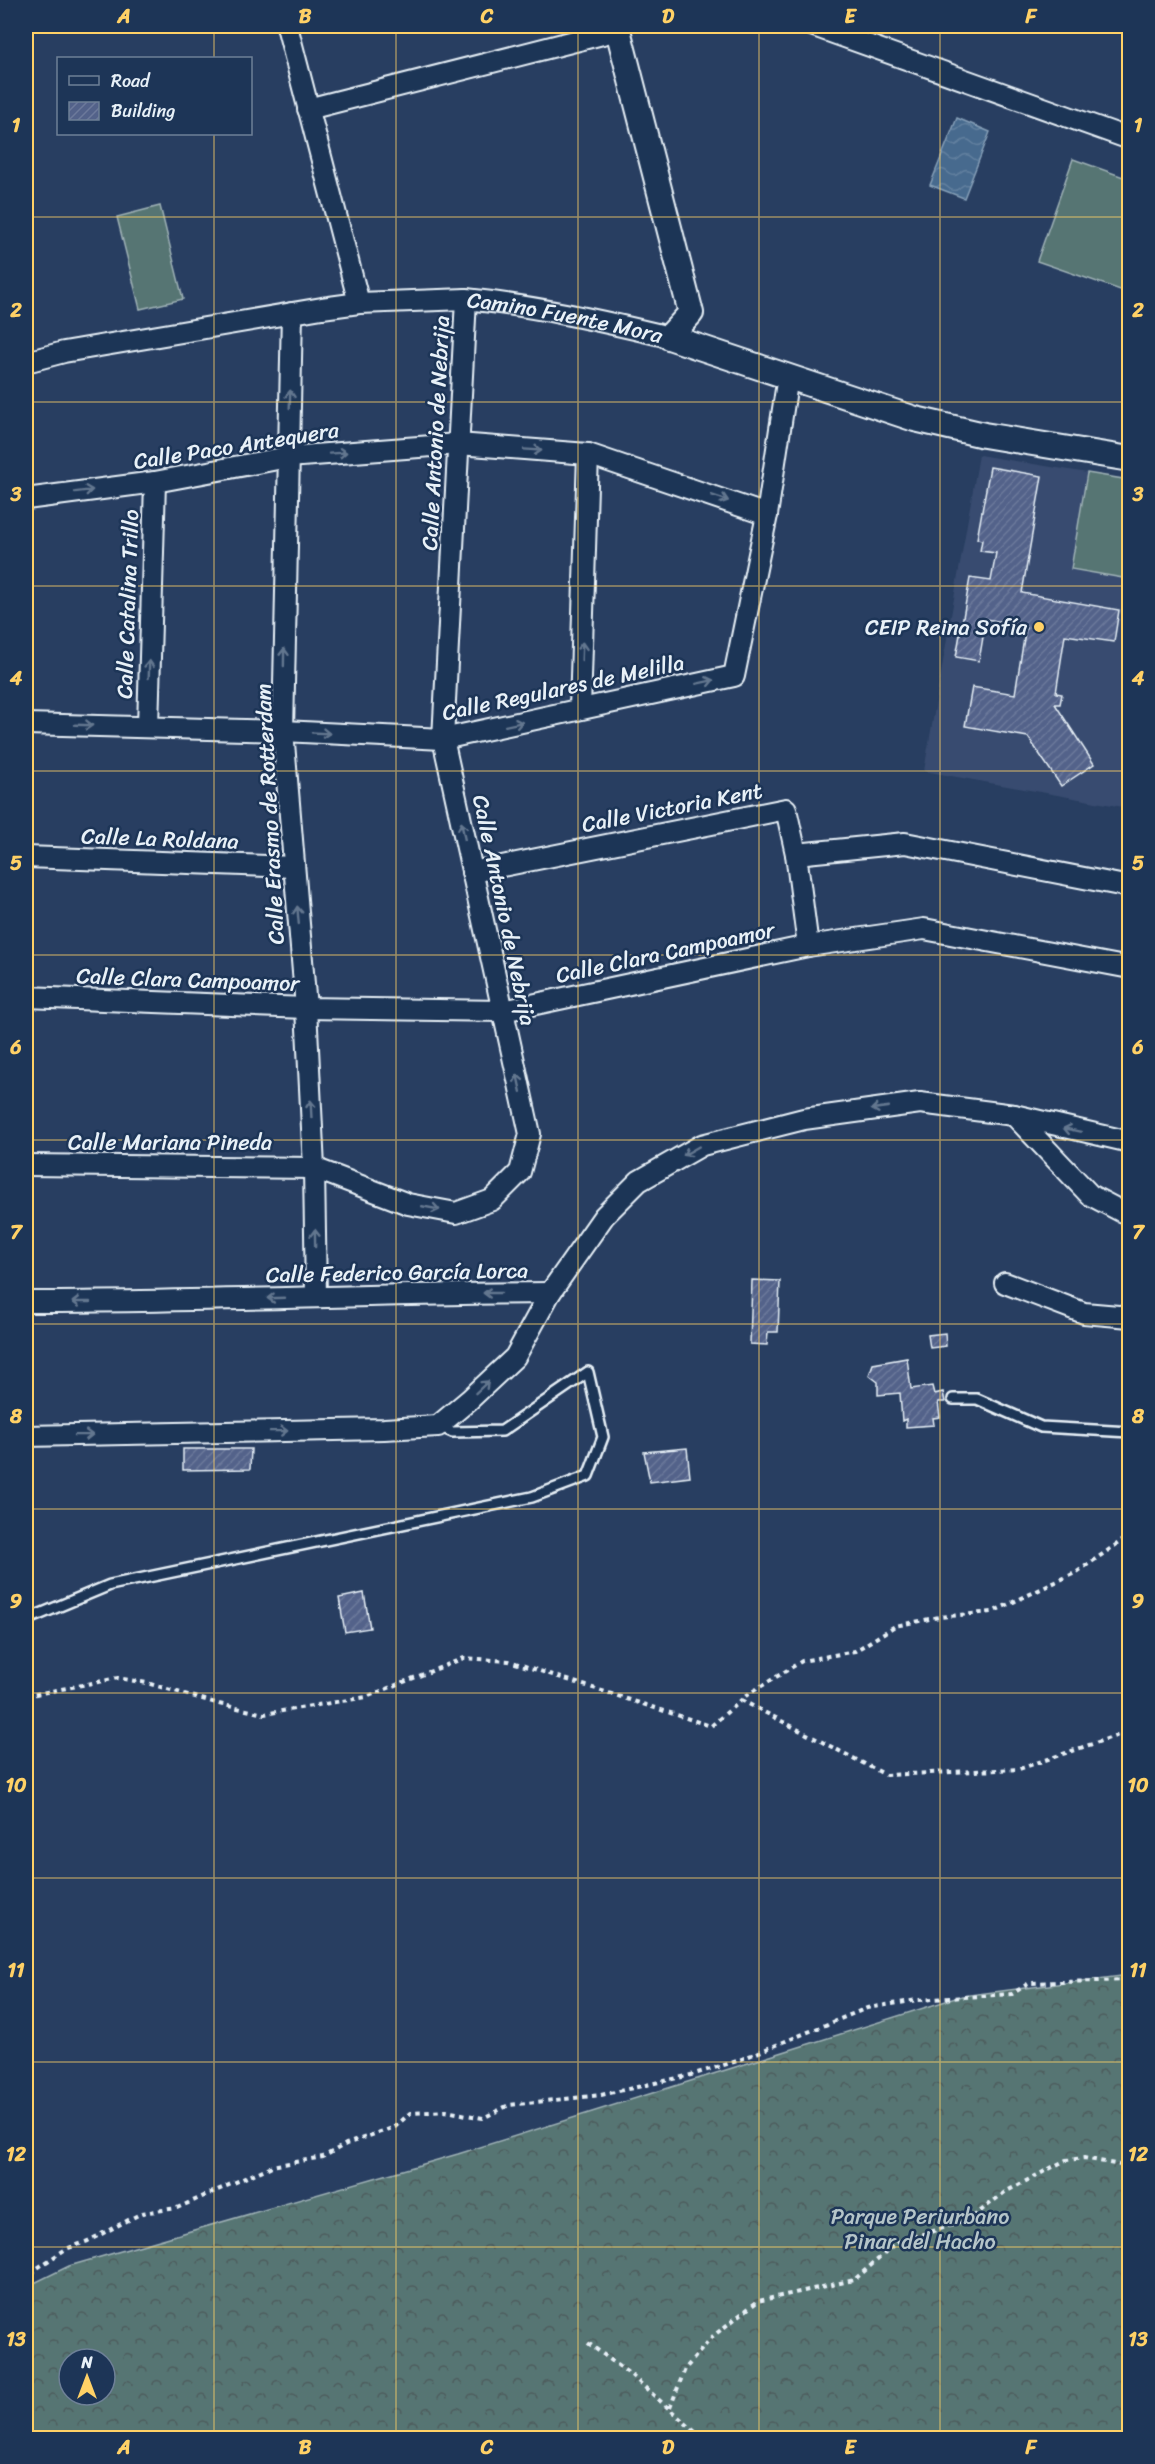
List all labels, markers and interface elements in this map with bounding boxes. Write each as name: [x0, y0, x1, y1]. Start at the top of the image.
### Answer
text: A: [116, 0, 131, 34]
text: B: [299, 0, 312, 34]
text: C: [480, 0, 494, 34]
text: D: [662, 0, 675, 34]
text: E: [844, 0, 857, 34]
text: F: [1025, 0, 1038, 34]
legend: [57, 57, 252, 135]
text: Road: [111, 65, 151, 97]
text: Building: [111, 95, 175, 127]
text: 1: [12, 108, 21, 143]
text: 1: [1134, 108, 1143, 143]
street label: Camino Fuente Mora: [465, 280, 668, 355]
text: 2: [9, 293, 22, 328]
text: 2: [1131, 293, 1144, 328]
street label: Calle Antonio de Nebrija: [410, 315, 461, 551]
one-way arrow: [284, 390, 295, 410]
street label: Calle Paco Antequera: [131, 410, 342, 481]
one-way arrow: [522, 445, 542, 456]
one-way arrow: [328, 447, 348, 458]
text: 3: [10, 477, 22, 512]
text: 3: [1132, 477, 1144, 512]
one-way arrow: [73, 486, 93, 497]
one-way arrow: [710, 494, 729, 505]
street label: Calle Catalina Trillo: [105, 509, 150, 699]
place label: CEIP Reina Sofía: [865, 608, 1028, 647]
marker: CEIP Reina Sofía: [1032, 620, 1046, 634]
one-way arrow: [576, 641, 588, 661]
street label: Calle Regulares de Melilla: [438, 643, 688, 732]
one-way arrow: [278, 648, 290, 668]
one-way arrow: [144, 659, 155, 679]
text: 4: [9, 661, 23, 696]
text: 4: [1131, 661, 1145, 696]
one-way arrow: [694, 676, 714, 687]
street label: Calle Erasmo de Rotterdam: [243, 682, 296, 946]
one-way arrow: [504, 717, 523, 729]
one-way arrow: [73, 720, 93, 731]
one-way arrow: [310, 727, 330, 738]
street label: Calle Victoria Kent: [578, 771, 766, 844]
street label: Calle Antonio de Nebrija: [461, 791, 548, 1029]
street label: Calle La Roldana: [81, 816, 239, 861]
one-way arrow: [457, 822, 469, 841]
text: 5: [10, 846, 22, 881]
text: 5: [1132, 846, 1144, 881]
one-way arrow: [292, 905, 303, 925]
street label: Calle Clara Campoamor: [552, 910, 780, 995]
street label: Calle Clara Campoamor: [76, 956, 302, 1003]
text: 6: [9, 1030, 22, 1065]
text: 6: [1131, 1030, 1144, 1065]
one-way arrow: [512, 1074, 524, 1093]
one-way arrow: [305, 1100, 316, 1120]
one-way arrow: [871, 1103, 891, 1114]
street label: Calle Mariana Pineda: [68, 1123, 272, 1162]
one-way arrow: [1063, 1124, 1082, 1135]
one-way arrow: [683, 1145, 700, 1157]
one-way arrow: [420, 1203, 440, 1214]
text: 7: [10, 1215, 23, 1250]
text: 7: [1132, 1215, 1145, 1250]
one-way arrow: [309, 1229, 321, 1249]
street label: Calle Federico García Lorca: [266, 1251, 528, 1294]
one-way arrow: [482, 1287, 502, 1299]
one-way arrow: [267, 1293, 287, 1304]
one-way arrow: [72, 1296, 92, 1308]
one-way arrow: [474, 1380, 489, 1394]
text: 8: [9, 1399, 23, 1434]
text: 8: [1131, 1399, 1145, 1434]
one-way arrow: [268, 1426, 288, 1437]
one-way arrow: [73, 1429, 93, 1441]
text: 9: [10, 1584, 22, 1619]
text: 9: [1132, 1584, 1144, 1619]
text: 10: [5, 1768, 27, 1803]
text: 10: [1127, 1768, 1149, 1803]
text: 11: [7, 1953, 25, 1988]
text: 11: [1129, 1953, 1147, 1988]
text: 12: [6, 2137, 27, 2172]
text: 12: [1128, 2137, 1149, 2172]
park label: Parque Periurbano Pinar del Hacho: [831, 2197, 1009, 2261]
text: 13: [6, 2322, 26, 2357]
text: 13: [1128, 2322, 1148, 2357]
north arrow: [57, 2347, 117, 2407]
text: N: [80, 2348, 93, 2377]
text: A: [116, 2430, 131, 2464]
text: B: [299, 2430, 312, 2464]
text: C: [480, 2430, 494, 2464]
text: D: [662, 2430, 675, 2464]
text: E: [844, 2430, 857, 2464]
text: F: [1025, 2430, 1038, 2464]

